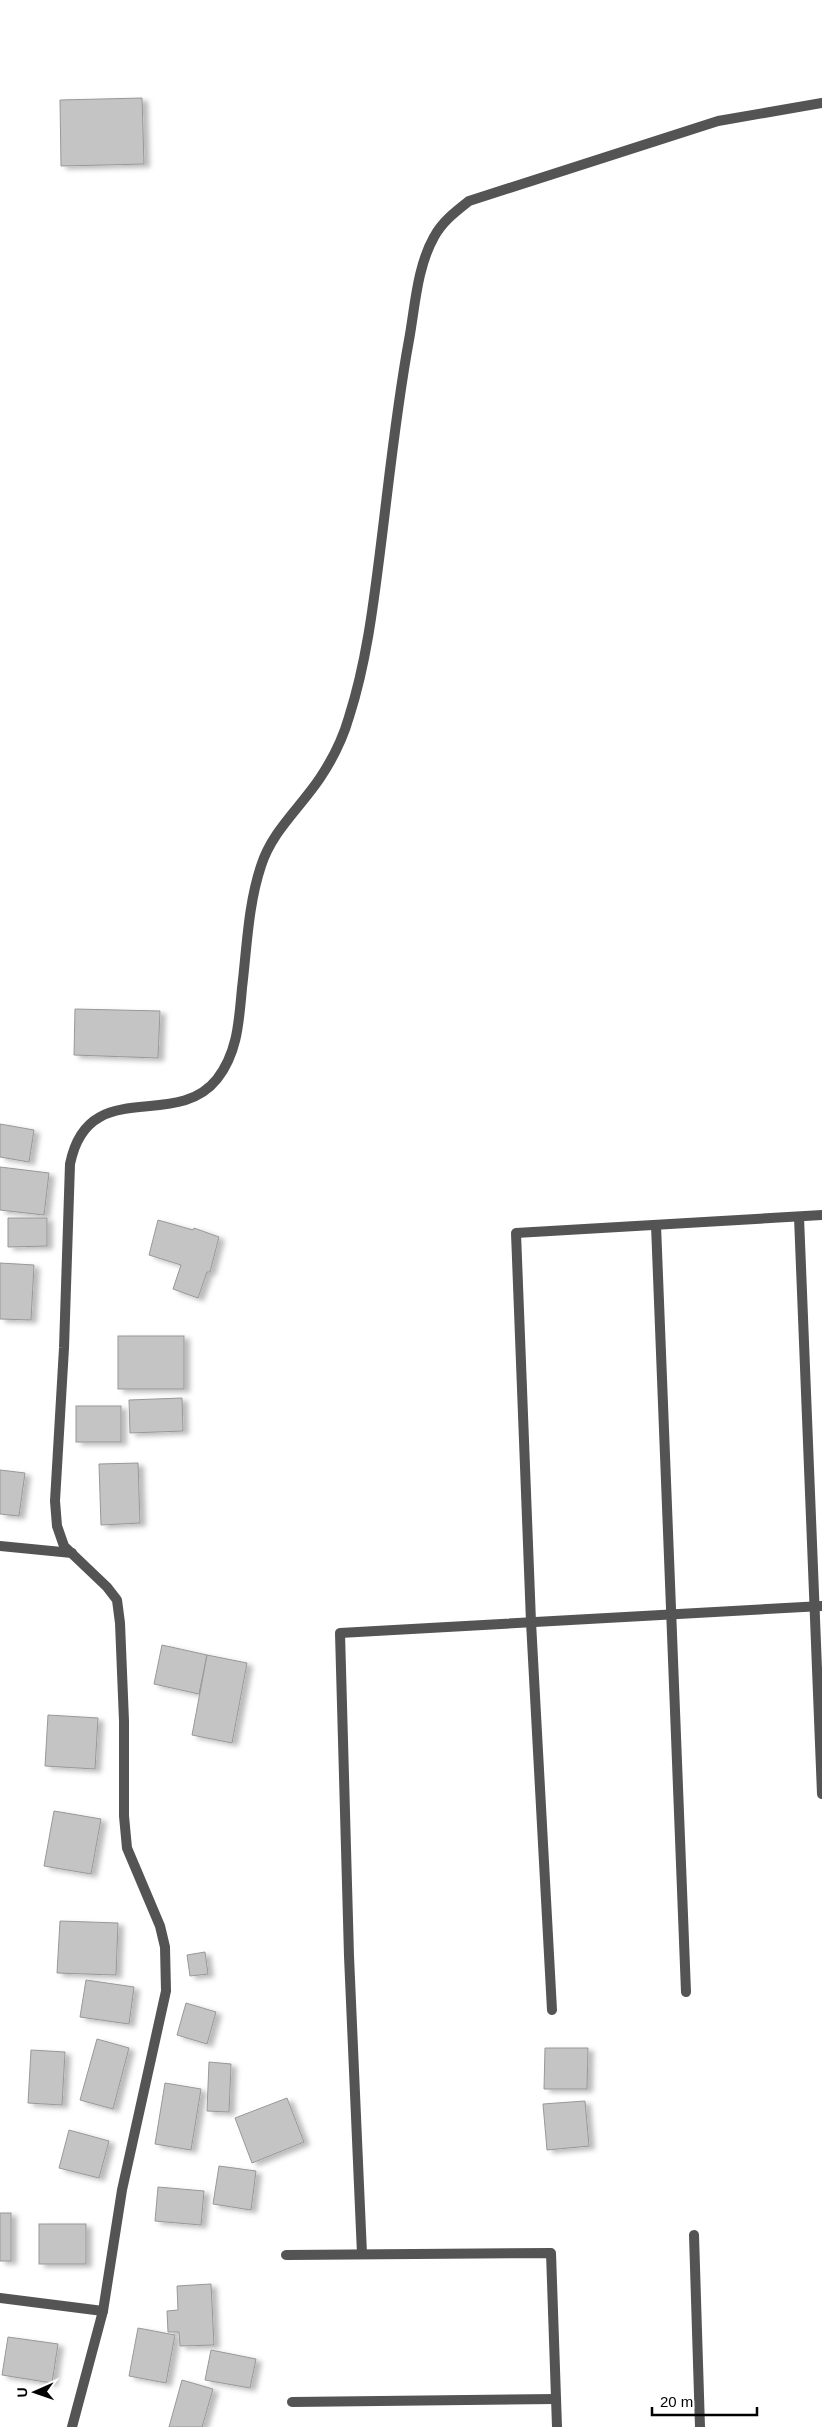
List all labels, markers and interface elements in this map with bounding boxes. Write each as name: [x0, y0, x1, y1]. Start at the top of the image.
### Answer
north arrow: [10, 2367, 60, 2417]
scale bar: [652, 2384, 757, 2416]
text: U: [14, 2387, 30, 2398]
text: 20 m: [660, 2393, 693, 2410]

